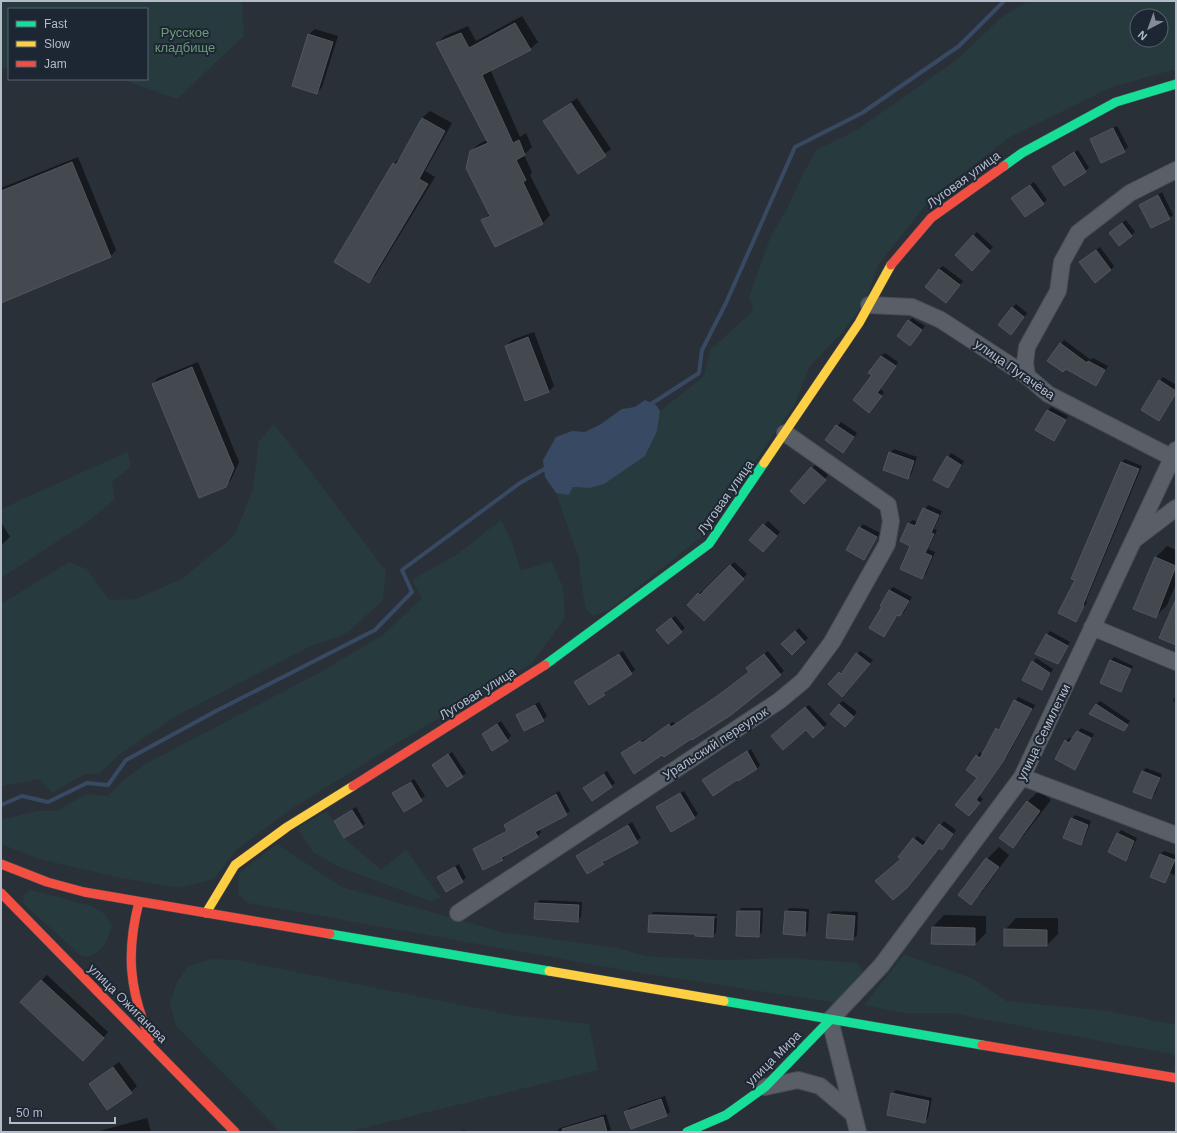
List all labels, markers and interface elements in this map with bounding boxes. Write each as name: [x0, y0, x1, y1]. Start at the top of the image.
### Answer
legend: [8, 8, 148, 80]
north arrow: [1129, 8, 1169, 48]
text: Fast: [44, 17, 68, 31]
park label: Русское кладбище: [155, 25, 215, 55]
text: N: [1135, 28, 1149, 43]
text: Slow: [44, 37, 70, 51]
text: Jam: [44, 57, 67, 71]
street label: Луговая улица: [924, 147, 1004, 211]
street label: улица Пугачёва: [972, 336, 1058, 403]
street label: Луговая улица: [694, 457, 757, 537]
street label: Луговая улица: [436, 664, 519, 723]
street label: улица Семилетки: [1014, 682, 1073, 783]
street label: Уральский переулок: [660, 704, 771, 783]
street label: улица Ожиганова: [85, 961, 171, 1046]
street label: улица Мира: [743, 1027, 805, 1089]
scale bar: [10, 1099, 115, 1125]
text: 50 m: [16, 1106, 43, 1120]

